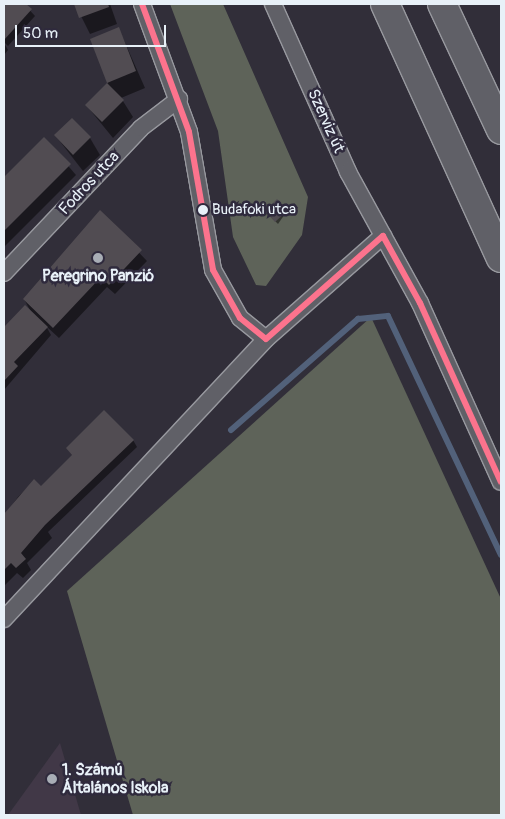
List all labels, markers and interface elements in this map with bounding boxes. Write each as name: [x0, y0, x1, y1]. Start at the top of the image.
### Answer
scale bar: [18, 15, 169, 47]
text: 50 m: [23, 24, 58, 43]
street label: Szerviz út: [303, 86, 349, 156]
street label: Fodros utca: [55, 147, 123, 219]
place label: Budafoki utca: [212, 201, 296, 219]
marker: Budafoki utca: [198, 205, 208, 215]
marker: Peregrino Panzió: [92, 252, 104, 264]
place label: Peregrino Panzió: [42, 266, 154, 286]
place label: 1. Számú Általános Iskola: [62, 760, 169, 798]
marker: 1. Számú Általános Iskola: [46, 773, 58, 785]

